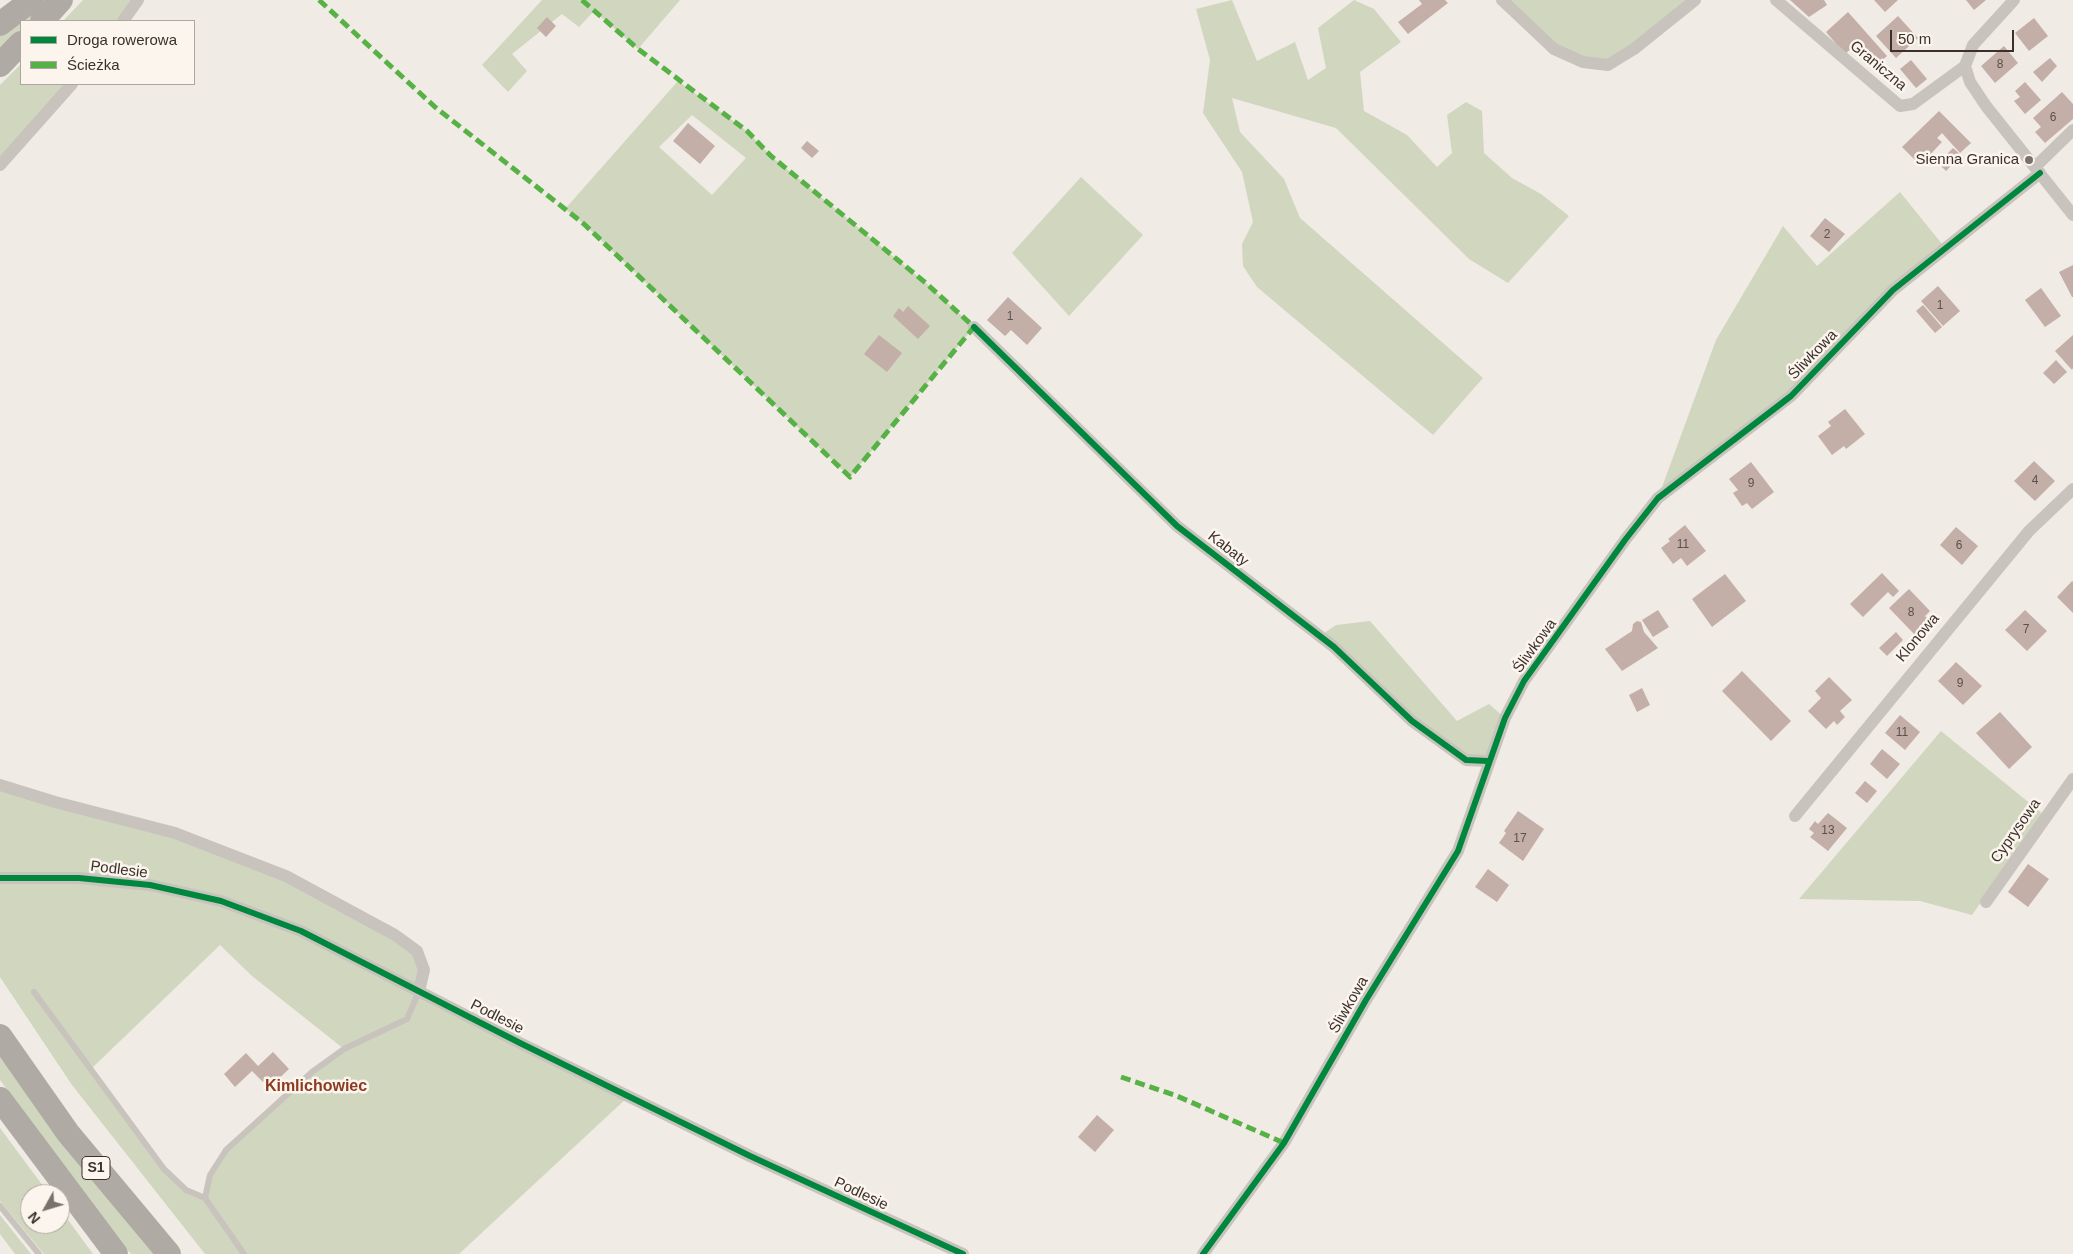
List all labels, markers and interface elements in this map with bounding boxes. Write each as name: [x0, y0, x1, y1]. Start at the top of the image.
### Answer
legend: [20, 20, 195, 85]
scale bar: [1893, 20, 2017, 52]
text: 50 m: [1898, 30, 1931, 47]
text: Droga rowerowa: [67, 31, 177, 48]
street label: Graniczna: [1846, 37, 1910, 95]
text: Ścieżka: [67, 56, 120, 73]
house number: 8: [1997, 58, 2003, 72]
house number: 6: [2050, 111, 2056, 125]
place label: Sienna Granica: [1916, 151, 2019, 169]
marker: Sienna Granica: [2023, 154, 2035, 166]
house number: 2: [1824, 228, 1830, 242]
house number: 1: [1937, 299, 1943, 313]
house number: 1: [1007, 310, 1013, 324]
street label: Śliwkowa: [1785, 326, 1841, 384]
house number: 4: [2032, 474, 2038, 488]
house number: 9: [1748, 477, 1754, 491]
street label: Kabaty: [1204, 528, 1252, 570]
house number: 11: [1677, 538, 1689, 552]
house number: 6: [1956, 539, 1962, 553]
house number: 8: [1908, 606, 1914, 620]
street label: Klonowa: [1893, 610, 1943, 666]
street label: Śliwkowa: [1509, 615, 1561, 677]
house number: 7: [2023, 623, 2029, 637]
house number: 9: [1957, 677, 1963, 691]
house number: 11: [1896, 726, 1908, 740]
street label: Cyprysowa: [1987, 795, 2045, 867]
house number: 13: [1821, 824, 1835, 838]
house number: 17: [1513, 832, 1527, 846]
street label: Podlesie: [89, 858, 149, 882]
street label: Śliwkowa: [1326, 973, 1372, 1037]
street label: Podlesie: [467, 996, 527, 1038]
district label: Kimlichowiec: [265, 1077, 367, 1097]
road number: S1: [82, 1156, 110, 1180]
street label: Podlesie: [831, 1174, 891, 1214]
north arrow: [20, 1184, 70, 1234]
text: N: [25, 1209, 44, 1227]

